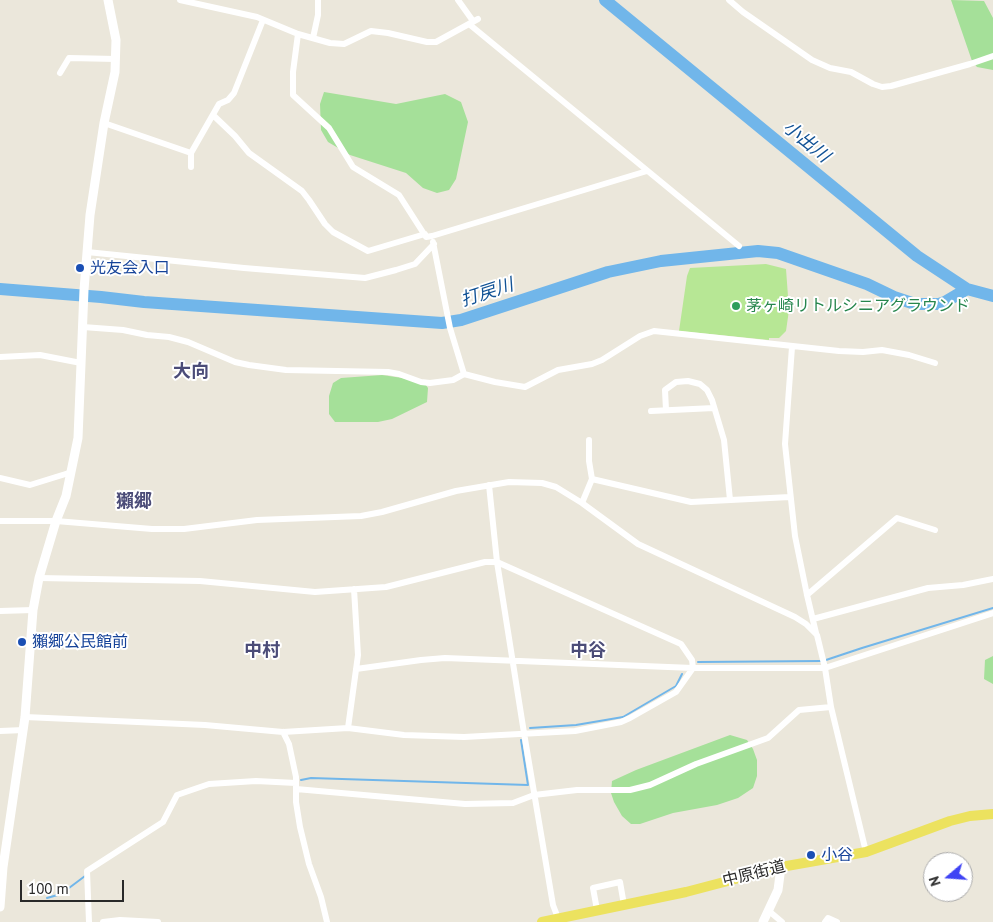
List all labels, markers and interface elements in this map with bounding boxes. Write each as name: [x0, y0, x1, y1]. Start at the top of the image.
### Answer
water label: 小出川: [778, 117, 834, 167]
place label: 光友会入口: [90, 258, 170, 278]
marker: 光友会入口: [74, 262, 86, 274]
water label: 打戻川: [458, 274, 516, 312]
place label: 茅ヶ崎リトルシニアグラウンド: [746, 296, 970, 316]
marker: 茅ヶ崎リトルシニアグラウンド: [730, 300, 742, 312]
district label: 大向: [173, 361, 209, 383]
district label: 獺郷: [116, 491, 152, 513]
place label: 獺郷公民館前: [32, 632, 128, 652]
marker: 獺郷公民館前: [16, 636, 28, 648]
district label: 中村: [244, 640, 280, 662]
district label: 中谷: [570, 640, 606, 662]
place label: 小谷: [821, 845, 853, 865]
marker: 小谷: [805, 849, 817, 861]
north arrow: [923, 852, 973, 902]
street label: 中原街道: [721, 857, 787, 891]
scale bar: [22, 870, 126, 902]
text: N: [925, 874, 945, 888]
text: 100 m: [28, 879, 69, 898]

